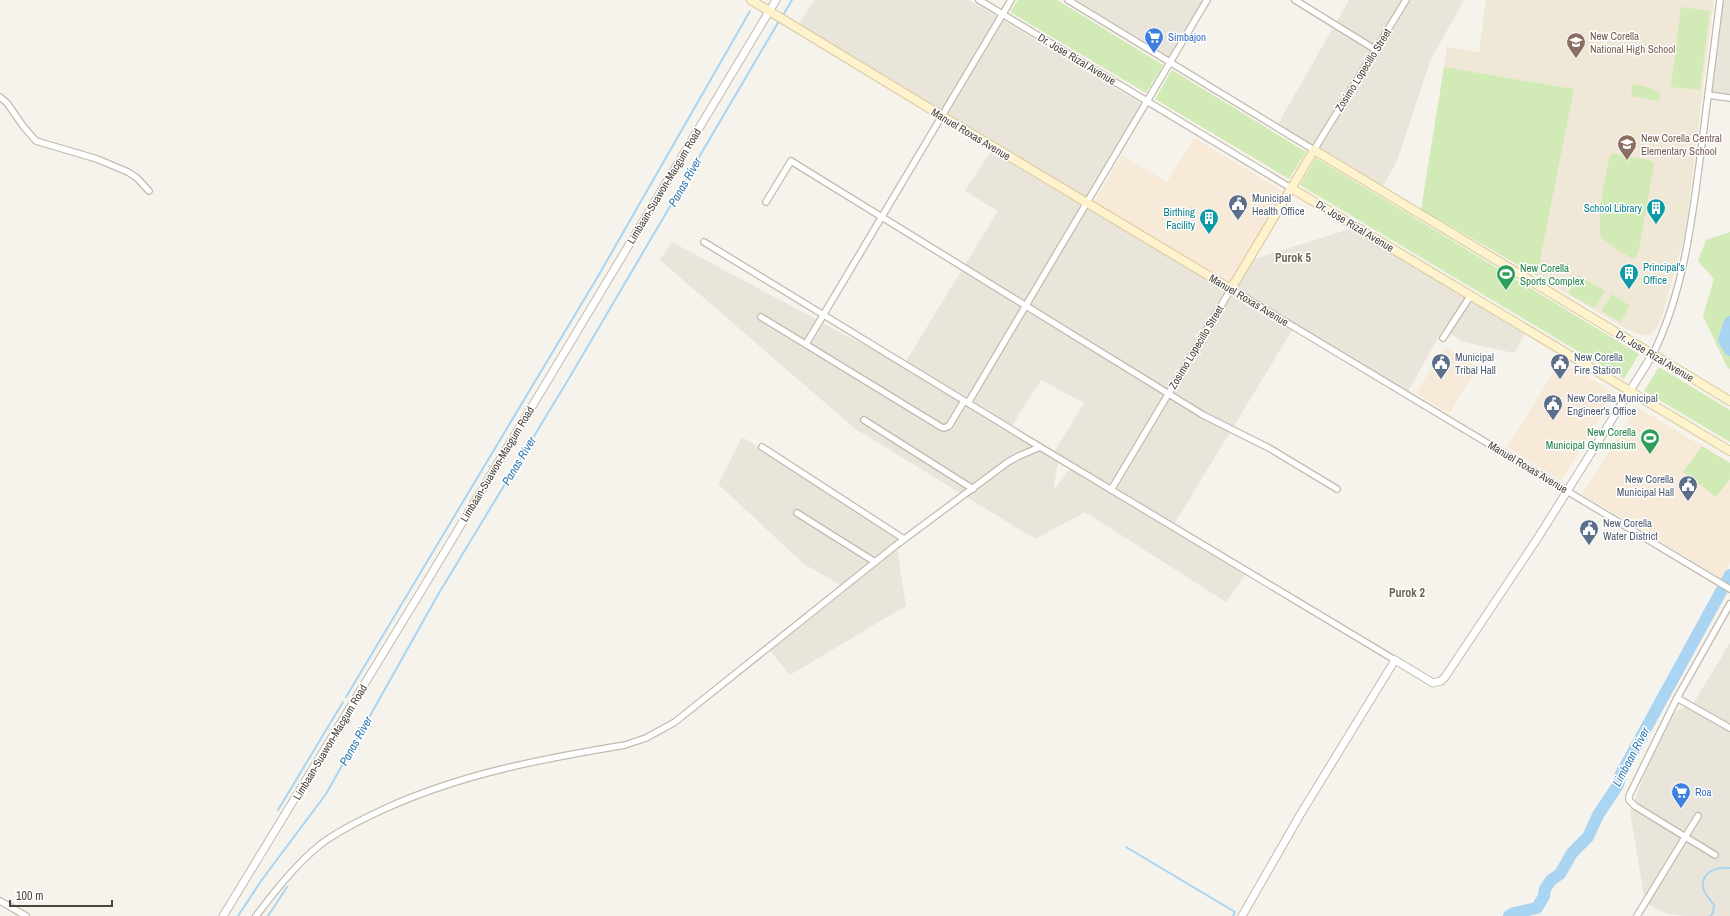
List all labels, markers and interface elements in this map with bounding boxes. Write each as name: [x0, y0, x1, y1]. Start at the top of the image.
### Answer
street label: Zosimo Lopecillo Street: [1332, 25, 1394, 114]
supermarket icon: Simbajon: [1143, 26, 1165, 54]
place label: New Corella National High School: [1590, 29, 1675, 56]
street label: Dr. Jose Rizal Avenue: [1035, 30, 1119, 88]
place label: Simbajon: [1168, 30, 1206, 44]
school or university icon: New Corella National High School: [1565, 31, 1587, 59]
street label: Manuel Roxas Avenue: [929, 105, 1013, 163]
street label: Limbaan-Suawon-Macgum Road: [624, 126, 704, 246]
place label: New Corella Central Elementary School: [1641, 131, 1722, 158]
school or university icon: New Corella Central Elementary School: [1616, 133, 1638, 161]
water label: Panas River: [665, 154, 706, 209]
place label: Municipal Health Office: [1252, 191, 1305, 218]
public building icon: Municipal Health Office: [1227, 193, 1249, 221]
street label: Dr. Jose Rizal Avenue: [1313, 197, 1397, 255]
building icon: School Library: [1645, 197, 1667, 225]
place label: School Library: [1584, 201, 1642, 215]
place label: Birthing Facility: [1163, 205, 1195, 232]
building icon: Birthing Facility: [1198, 207, 1220, 235]
district label: Purok 5: [1275, 250, 1312, 266]
place label: Principal's Office: [1643, 260, 1685, 287]
place label: New Corella Sports Complex: [1520, 261, 1585, 288]
building icon: Principal's Office: [1618, 262, 1640, 290]
sports icon: New Corella Sports Complex: [1495, 263, 1517, 291]
street label: Manuel Roxas Avenue: [1207, 271, 1291, 329]
street label: Zosimo Lopecillo Street: [1165, 302, 1227, 391]
street label: Dr. Jose Rizal Avenue: [1613, 327, 1697, 385]
place label: Municipal Tribal Hall: [1455, 350, 1496, 377]
place label: New Corella Fire Station: [1574, 350, 1623, 377]
public building icon: Municipal Tribal Hall: [1430, 352, 1452, 380]
public building icon: New Corella Fire Station: [1549, 352, 1571, 380]
place label: New Corella Municipal Engineer's Office: [1567, 391, 1658, 418]
public building icon: New Corella Municipal Engineer's Office: [1542, 393, 1564, 421]
street label: Limbaan-Suawon-Macgum Road: [457, 404, 537, 524]
place label: New Corella Municipal Gymnasium: [1546, 425, 1636, 452]
sports icon: New Corella Municipal Gymnasium: [1639, 427, 1661, 455]
water label: Panas River: [498, 433, 540, 488]
street label: Manuel Roxas Avenue: [1486, 438, 1570, 496]
place label: New Corella Municipal Hall: [1617, 472, 1674, 499]
public building icon: New Corella Municipal Hall: [1677, 474, 1699, 502]
place label: New Corella Water District: [1603, 516, 1658, 543]
public building icon: New Corella Water District: [1578, 518, 1600, 546]
district label: Purok 2: [1389, 585, 1426, 601]
street label: Limbaan-Suawon-Macgum Road: [290, 682, 370, 802]
water label: Panas River: [336, 713, 376, 769]
water label: Limbaan River: [1609, 724, 1654, 789]
supermarket icon: Roa: [1670, 781, 1692, 809]
place label: Roa: [1695, 785, 1712, 799]
scale bar: [10, 882, 112, 908]
text: 100 m: [16, 888, 43, 904]

